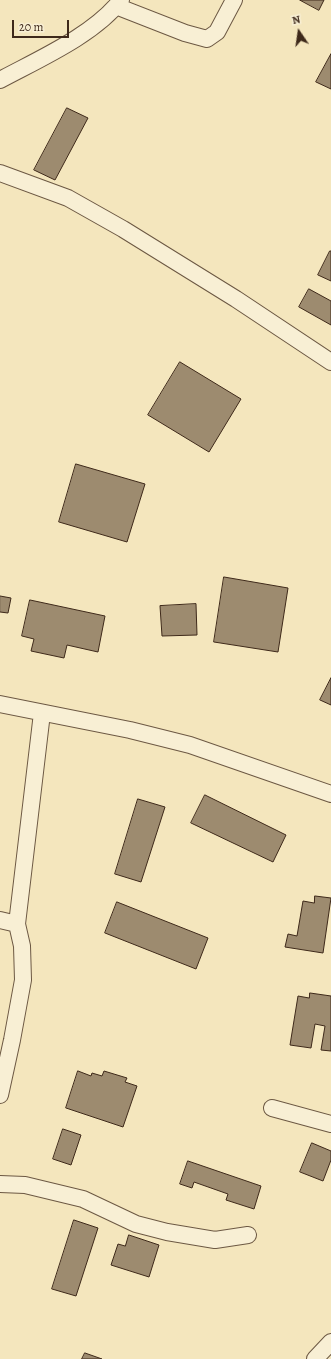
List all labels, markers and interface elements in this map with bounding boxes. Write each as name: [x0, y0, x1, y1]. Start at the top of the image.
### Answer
scale bar: [14, 12, 71, 38]
north arrow: [279, 12, 319, 52]
text: N: [291, 12, 302, 28]
text: 20 m: [19, 19, 43, 35]

